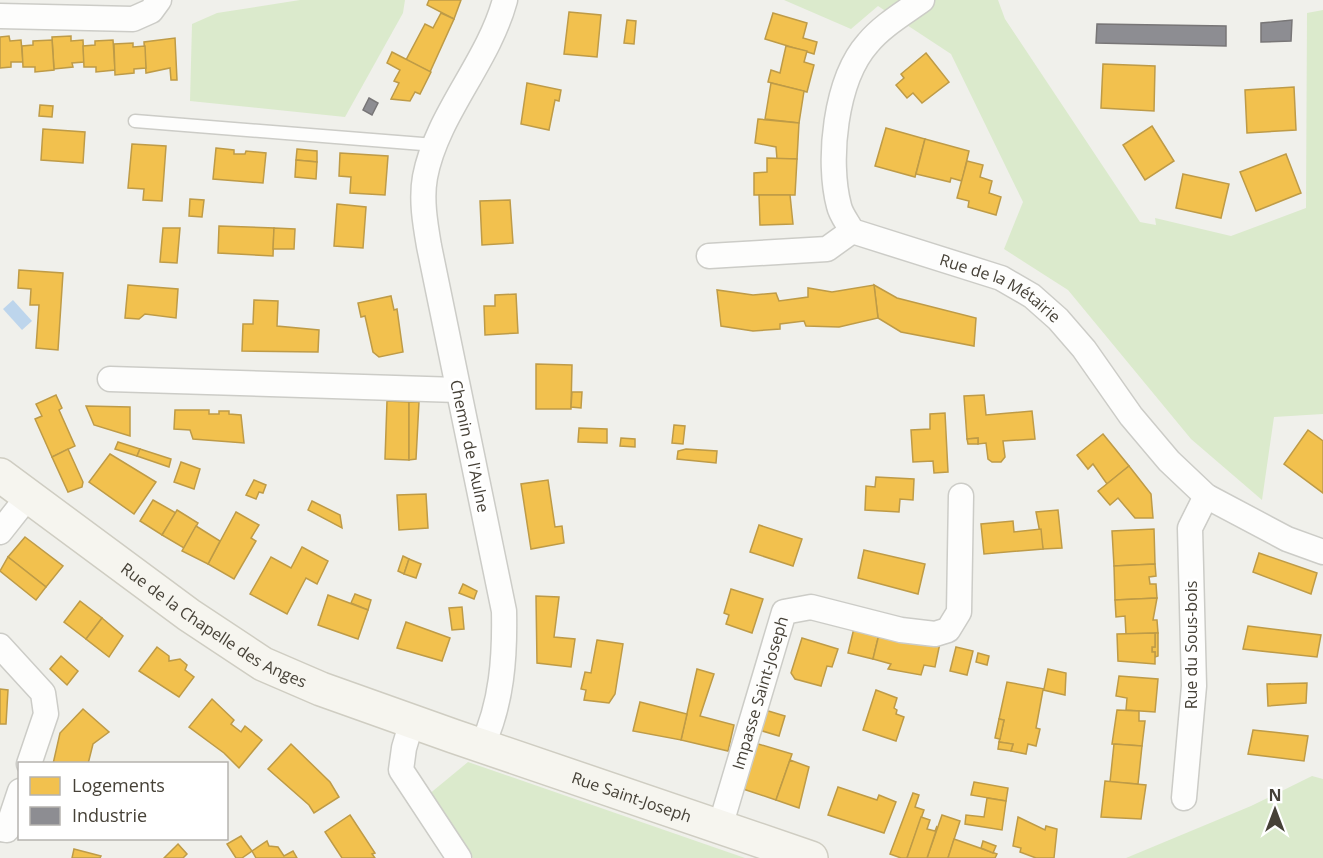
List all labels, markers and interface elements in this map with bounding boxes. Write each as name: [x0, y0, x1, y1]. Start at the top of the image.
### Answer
street label: Rue de la Métairie: [937, 248, 1066, 327]
street label: Chemin de l'Aulne: [445, 378, 495, 514]
street label: Rue de la Chapelle des Anges: [117, 557, 310, 693]
street label: Rue du Sous-bois: [1180, 581, 1202, 709]
street label: Impasse Saint-Joseph: [727, 614, 793, 772]
legend: [18, 762, 228, 840]
street label: Rue Saint-Joseph: [569, 766, 695, 828]
text: Logements: [72, 773, 165, 797]
north arrow: [1245, 780, 1305, 840]
text: N: [1268, 784, 1282, 806]
text: Industrie: [72, 803, 147, 827]

